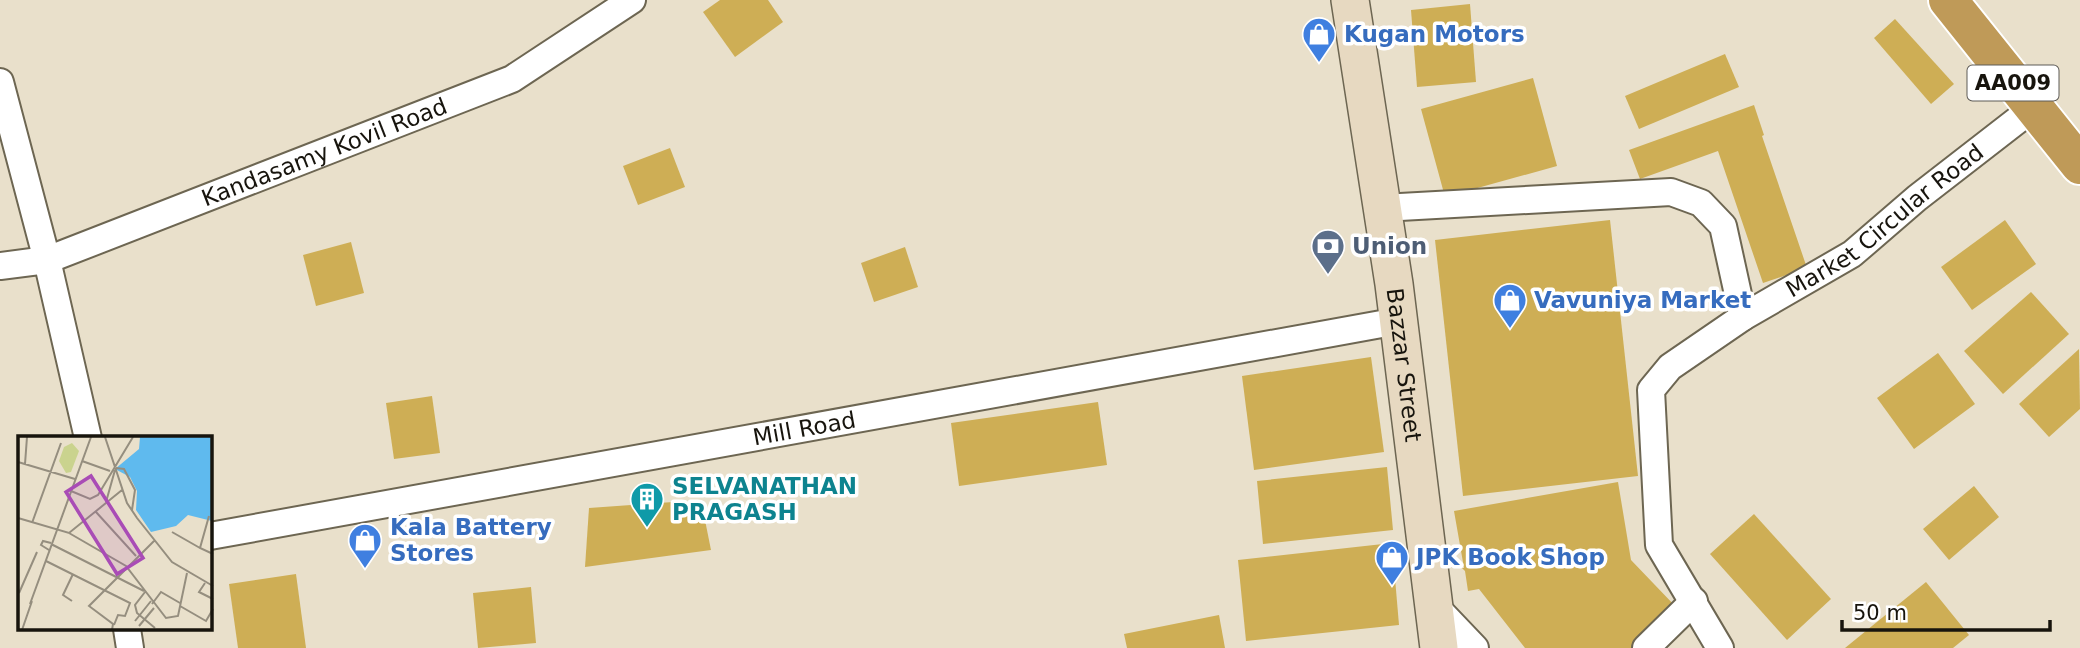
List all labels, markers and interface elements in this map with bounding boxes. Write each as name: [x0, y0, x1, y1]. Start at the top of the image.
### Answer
shop icon: Kugan Motors: [1300, 15, 1338, 64]
place label: Kugan Motors: [1344, 21, 1525, 47]
road number: AA009: [1968, 66, 2058, 100]
street label: Kandasamy Kovil Road: [198, 93, 451, 211]
street label: Market Circular Road: [1781, 139, 1988, 302]
bank icon: Union: [1309, 227, 1347, 276]
place label: Union: [1352, 233, 1427, 259]
shop icon: Vavuniya Market: [1491, 281, 1529, 330]
street label: Bazzar Street: [1382, 287, 1426, 443]
place label: Vavuniya Market: [1534, 287, 1751, 313]
street label: Mill Road: [751, 406, 858, 450]
inset map: [18, 436, 212, 630]
place label: SELVANATHAN PRAGASH: [672, 473, 857, 525]
building icon: SELVANATHAN PRAGASH: [628, 480, 666, 529]
place label: Kala Battery Stores: [390, 514, 552, 566]
shop icon: Kala Battery Stores: [346, 521, 384, 570]
shop icon: JPK Book Shop: [1373, 538, 1411, 587]
place label: JPK Book Shop: [1414, 544, 1605, 570]
scale bar: [1842, 588, 2050, 632]
text: 50 m: [1853, 601, 1907, 625]

